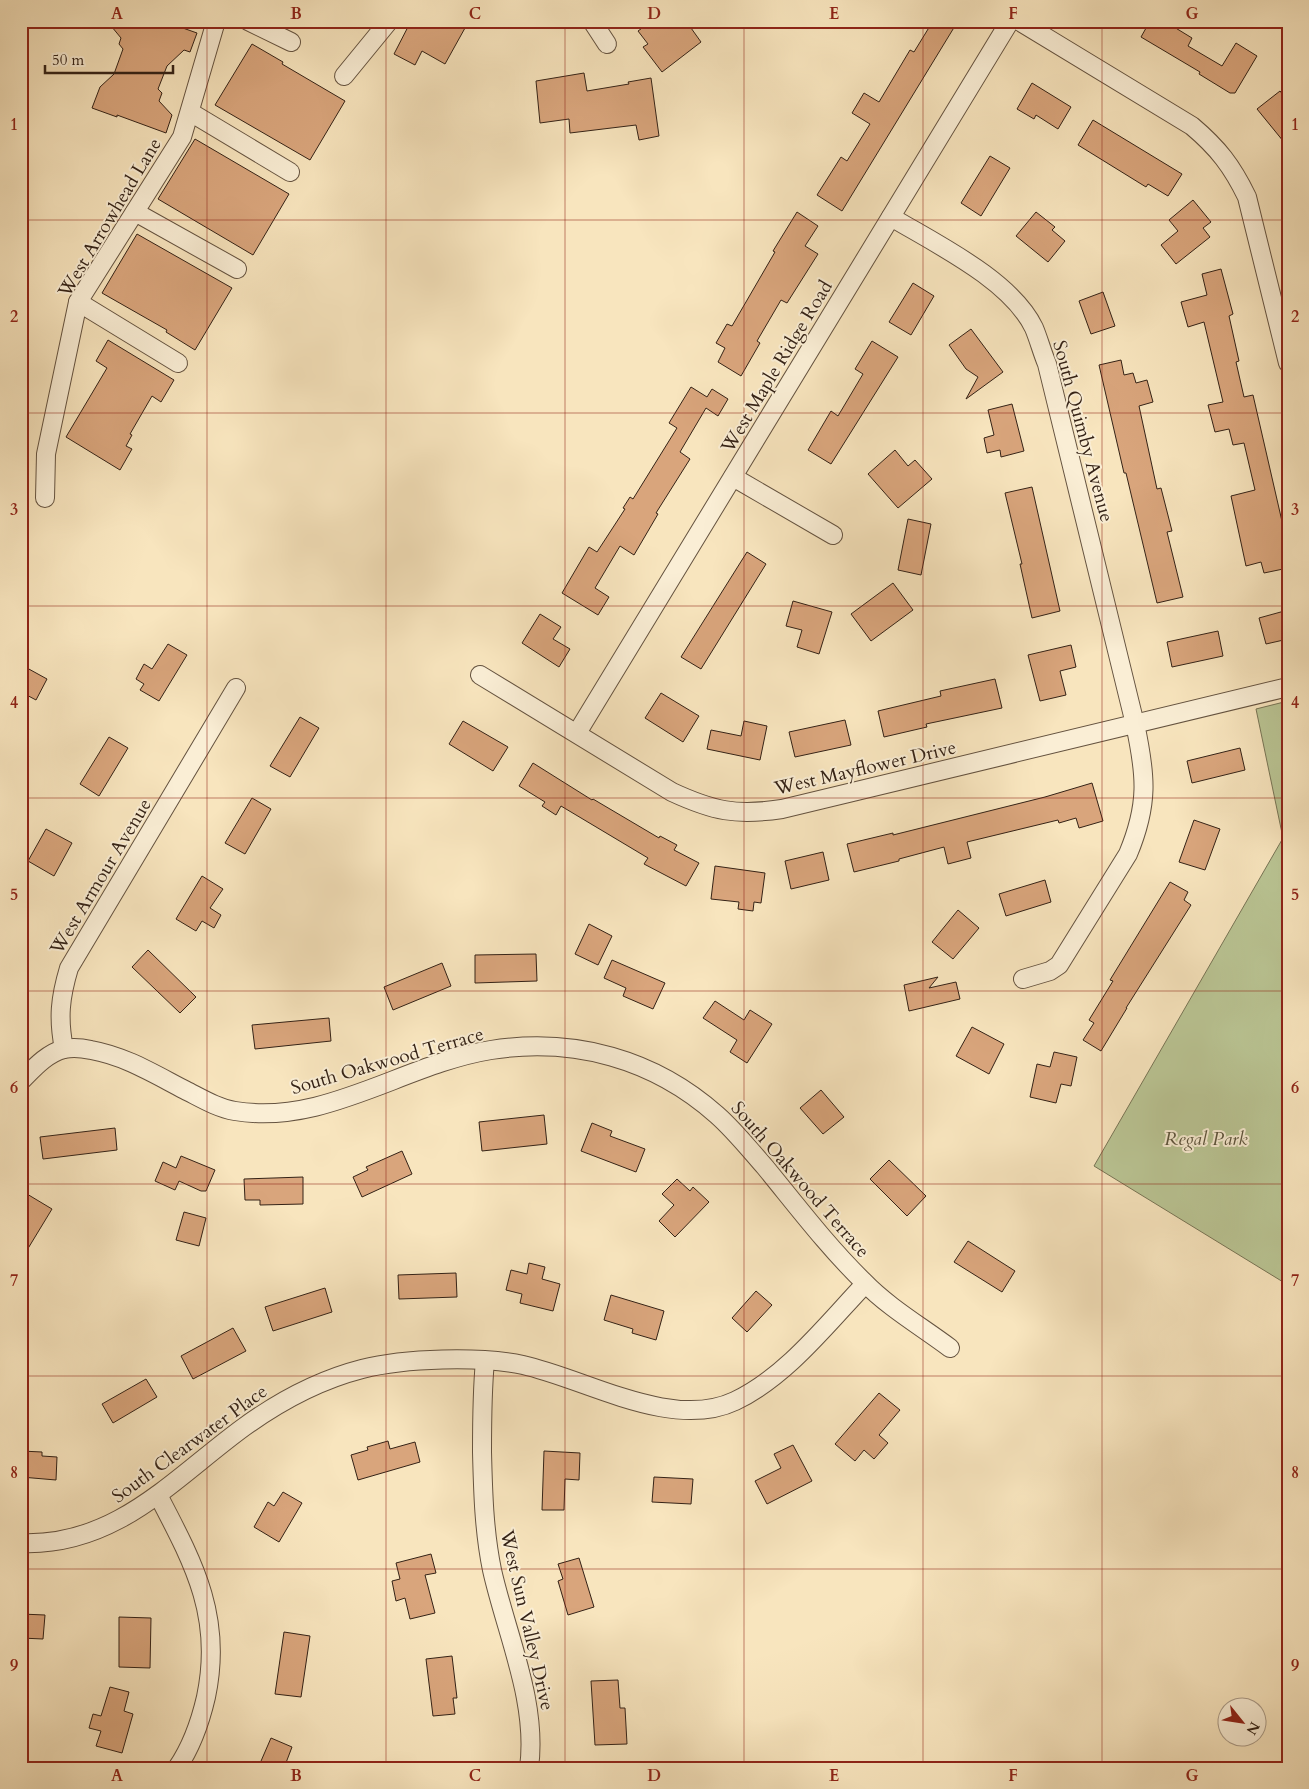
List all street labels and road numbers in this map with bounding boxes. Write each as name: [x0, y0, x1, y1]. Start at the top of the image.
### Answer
street label: West Arrowhead Lane: [51, 133, 168, 303]
street label: West Maple Ridge Road: [715, 276, 839, 458]
street label: South Quimby Avenue: [1046, 338, 1120, 525]
street label: West Mayflower Drive: [771, 734, 959, 802]
street label: West Armour Avenue: [43, 794, 158, 960]
street label: South Oakwood Terrace: [288, 1021, 487, 1101]
street label: South Oakwood Terrace: [725, 1096, 875, 1263]
street label: South Clearwater Place: [106, 1378, 273, 1509]
street label: West Sun Valley Drive: [493, 1526, 560, 1713]

